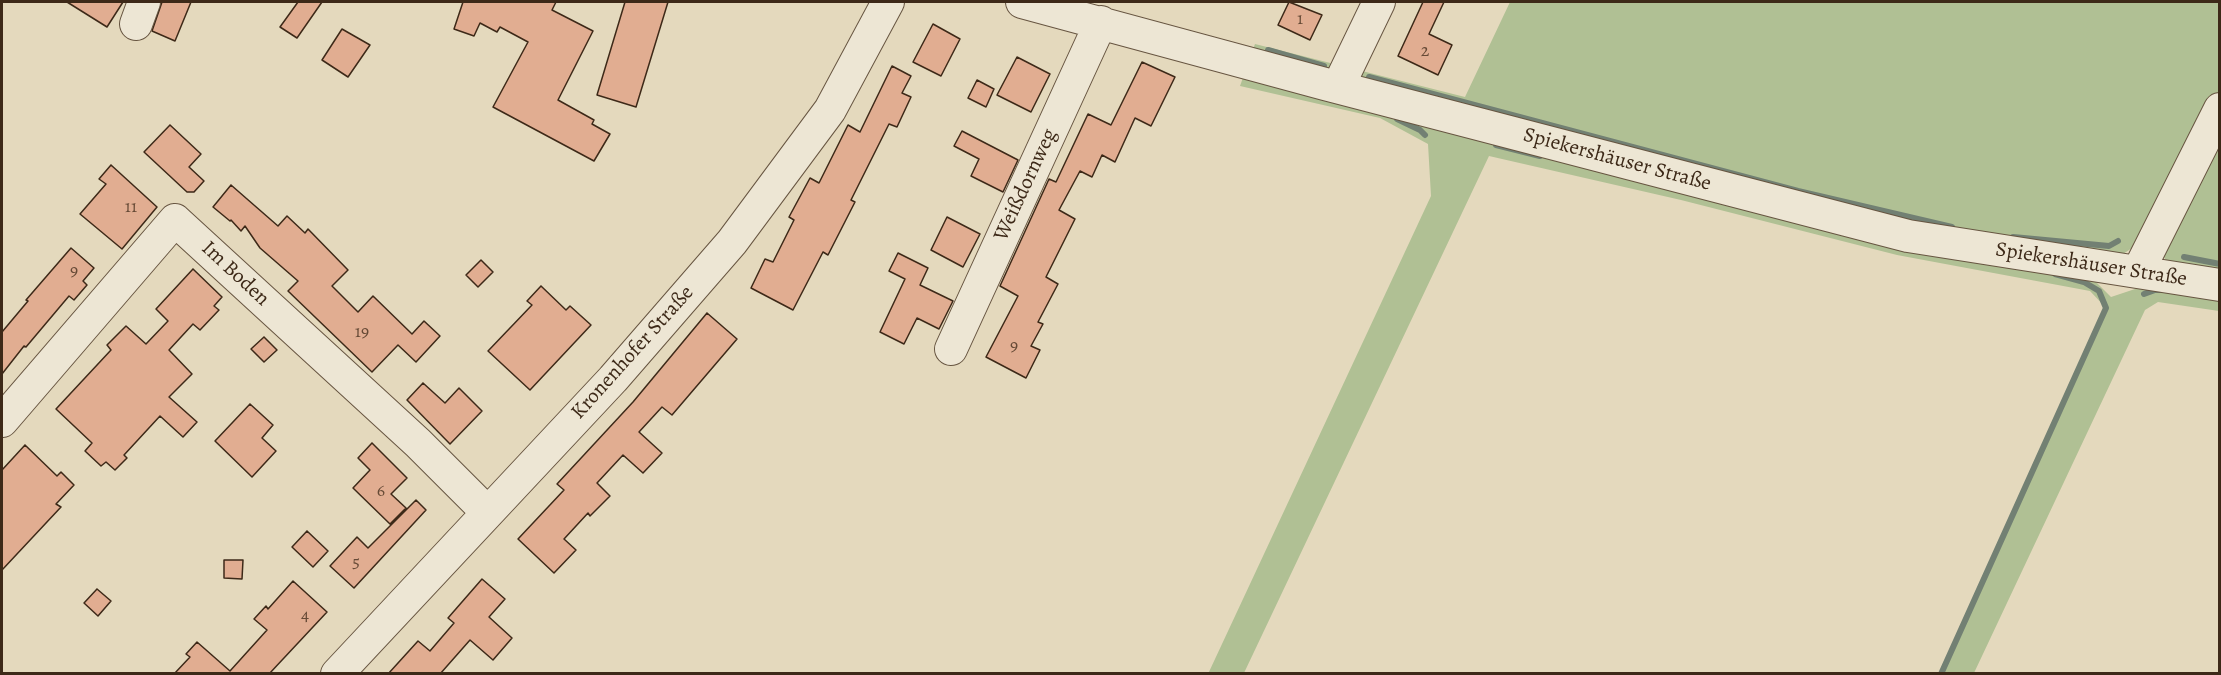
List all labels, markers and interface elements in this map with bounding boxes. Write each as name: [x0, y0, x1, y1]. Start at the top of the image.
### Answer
house number: 1: [1297, 9, 1303, 31]
house number: 2: [1421, 41, 1429, 63]
street label: Spiekershäuser Straße: [1520, 123, 1714, 197]
street label: Weißdornweg: [989, 125, 1063, 245]
house number: 11: [125, 197, 137, 219]
street label: Im Boden: [196, 236, 274, 312]
street label: Spiekershäuser Straße: [1994, 237, 2188, 293]
house number: 9: [70, 261, 78, 283]
street label: Kronenhofer Straße: [566, 281, 700, 425]
house number: 19: [355, 322, 369, 344]
house number: 9: [1010, 336, 1018, 358]
house number: 6: [377, 481, 385, 503]
house number: 5: [352, 552, 360, 574]
house number: 4: [301, 605, 309, 627]

